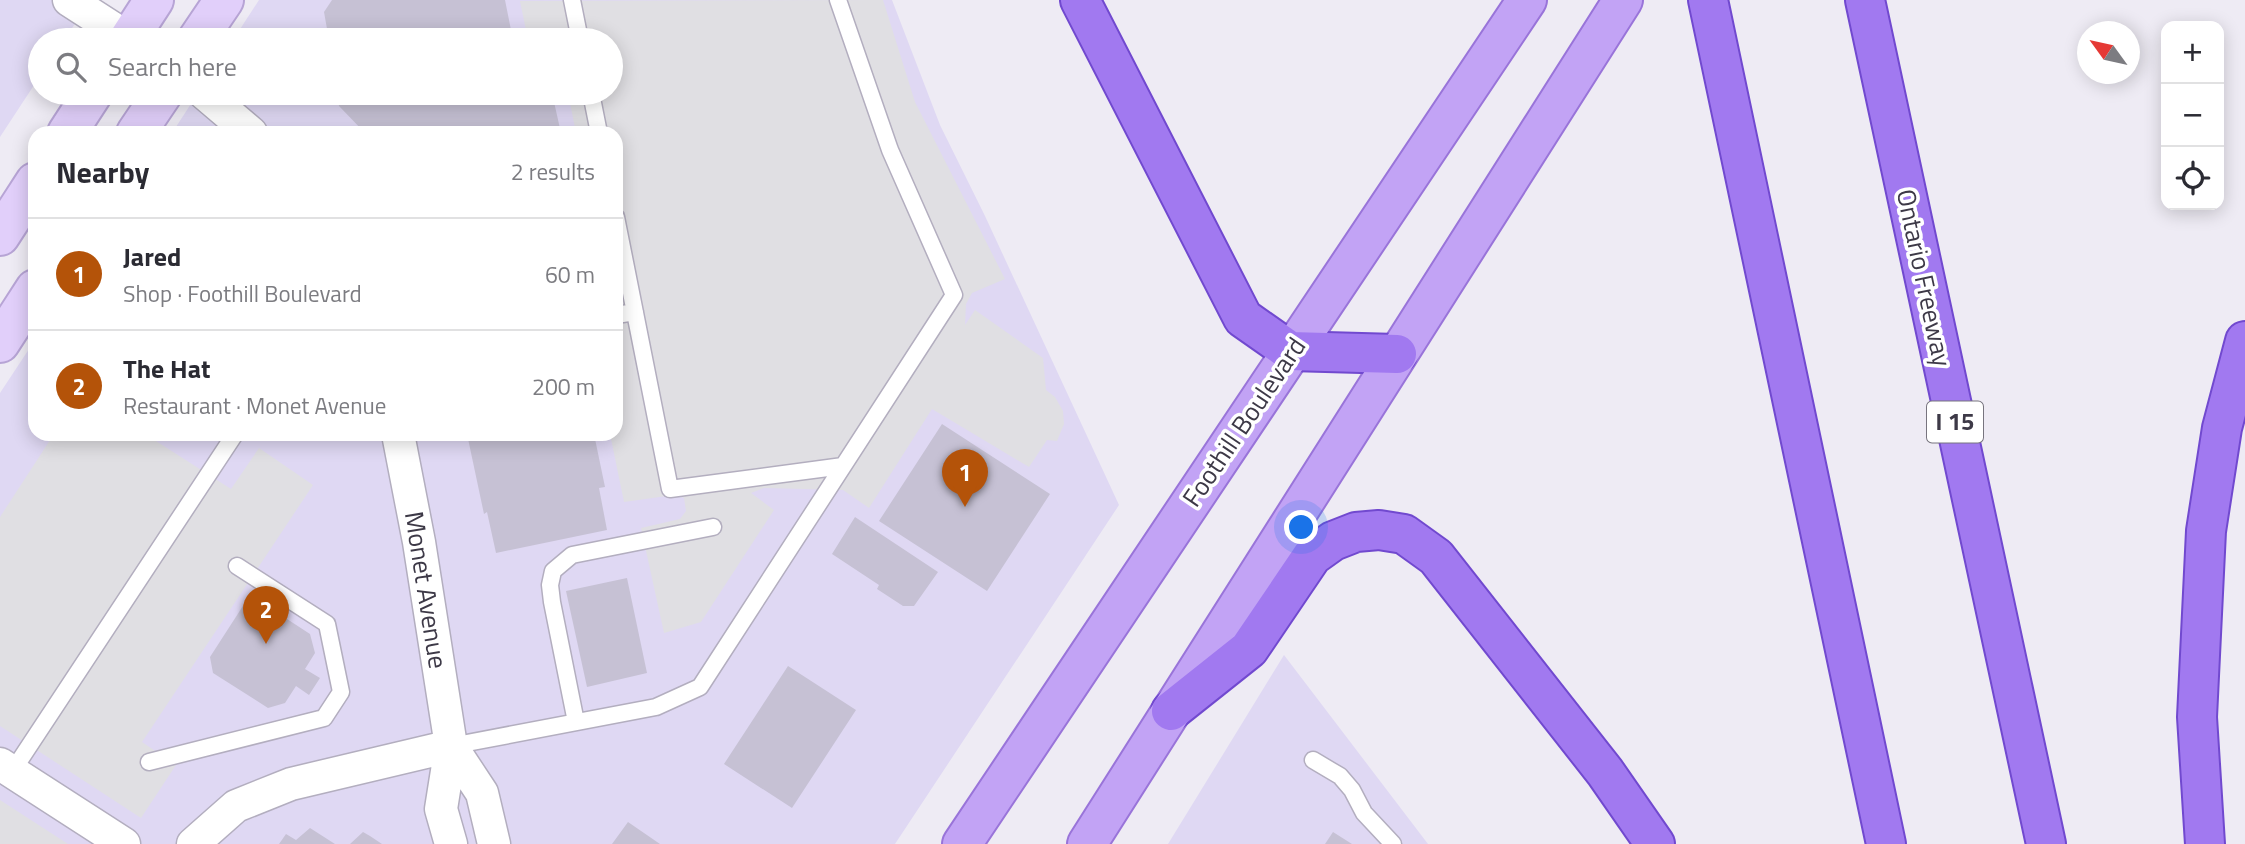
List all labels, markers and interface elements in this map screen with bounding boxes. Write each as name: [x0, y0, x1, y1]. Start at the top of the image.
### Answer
north arrow: [2077, 21, 2140, 84]
map controls: [2161, 21, 2224, 210]
button: +: [2161, 21, 2224, 84]
search box: [28, 28, 623, 105]
text: Search here: [108, 47, 237, 86]
icon: search: [52, 48, 90, 86]
button: −: [2161, 84, 2224, 147]
button: locate: [2161, 147, 2224, 210]
text: Nearby: [56, 149, 149, 195]
text: 2 results: [511, 154, 595, 189]
street label: Ontario Freeway: [1887, 186, 1962, 370]
text: Jared: [123, 237, 181, 276]
text: 1: [73, 257, 85, 292]
text: 60 m: [545, 257, 595, 292]
text: Shop · Foothill Boulevard: [123, 276, 362, 311]
street label: Foothill Boulevard: [1172, 329, 1315, 514]
text: The Hat: [123, 349, 210, 388]
text: 2: [73, 369, 85, 404]
text: 200 m: [532, 369, 595, 404]
text: Restaurant · Monet Avenue: [123, 388, 386, 423]
road number: I 15: [1927, 402, 1983, 442]
pin: 1: [942, 449, 988, 507]
street label: Monet Avenue: [395, 509, 458, 671]
your location: [1284, 510, 1318, 544]
pin: 2: [243, 586, 289, 644]

